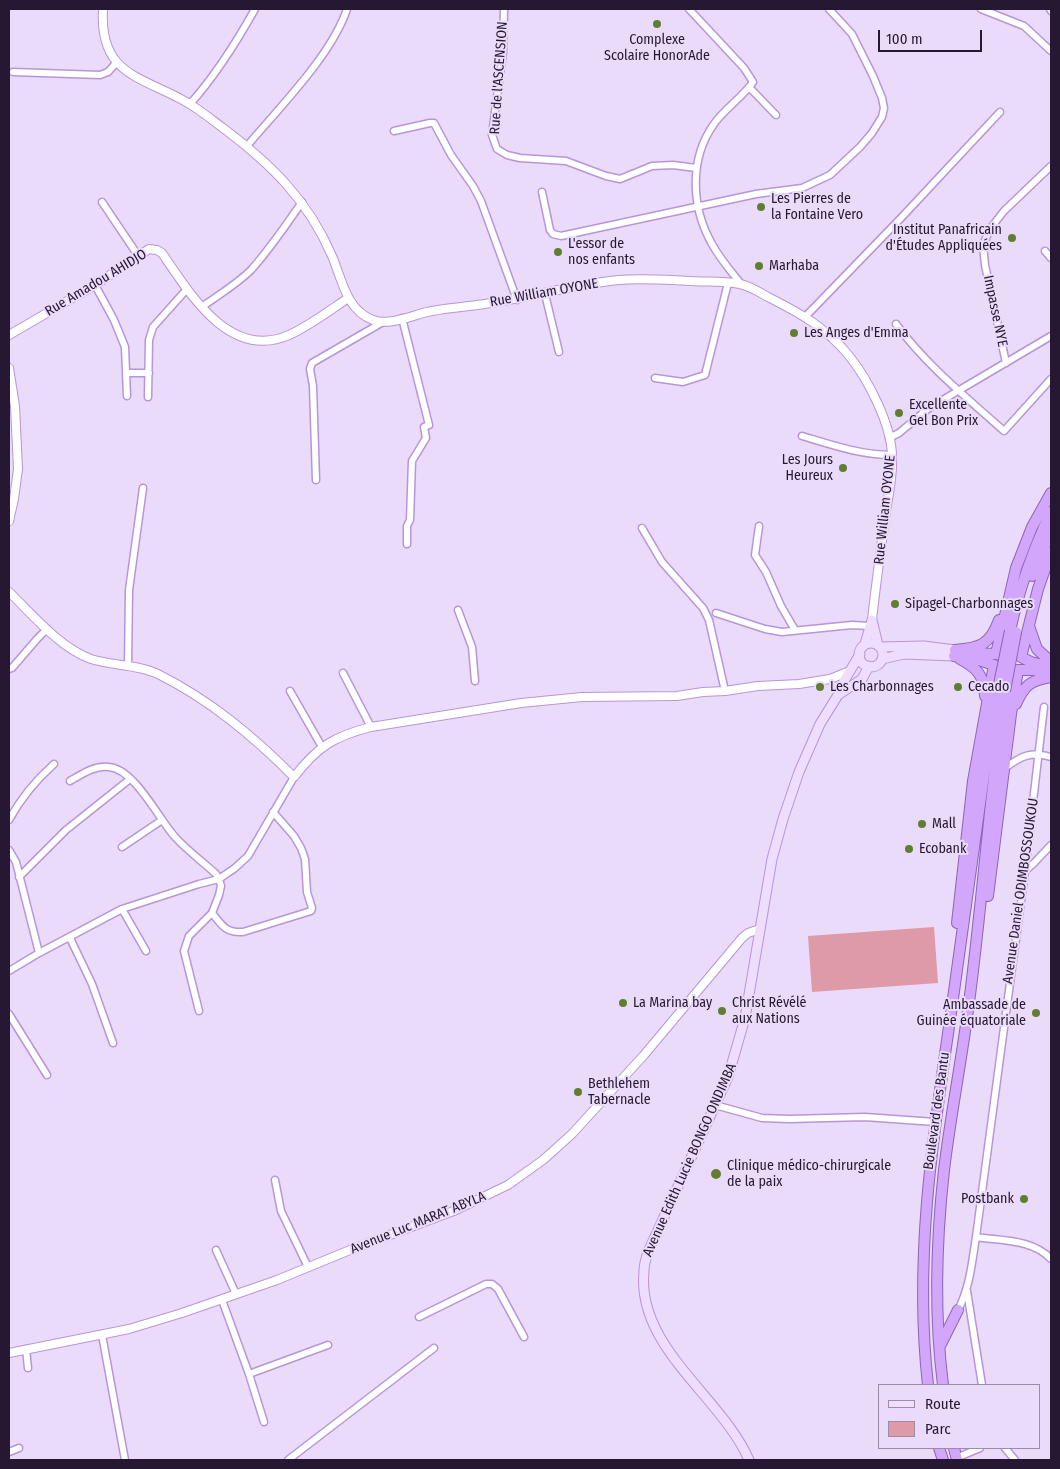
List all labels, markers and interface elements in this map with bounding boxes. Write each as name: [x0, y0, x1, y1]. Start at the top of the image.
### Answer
marker: Complexe Scolaire HonorAde: [651, 18, 663, 30]
scale bar: [880, 20, 984, 52]
street label: Rue de l'ASCENSION: [487, 21, 511, 135]
text: 100 m: [886, 30, 923, 48]
place label: Complexe Scolaire HonorAde: [604, 32, 710, 64]
place label: Les Pierres de la Fontaine Vero: [771, 191, 863, 223]
marker: Les Pierres de la Fontaine Vero: [755, 201, 767, 213]
place label: Institut Panafricain d'Études Appliquées: [886, 222, 1002, 254]
marker: Institut Panafricain d'Études Appliquées: [1006, 232, 1018, 244]
place label: L'essor de nos enfants: [568, 236, 635, 268]
street label: Rue Amadou AHIDJO: [42, 246, 150, 320]
marker: L'essor de nos enfants: [552, 246, 564, 258]
place label: Marhaba: [769, 258, 819, 274]
marker: Marhaba: [753, 260, 765, 272]
street label: Impasse NYE: [979, 274, 1011, 348]
street label: Rue William OYONE: [488, 275, 600, 311]
place label: Les Anges d'Emma: [804, 325, 909, 341]
marker: Les Anges d'Emma: [788, 327, 800, 339]
place label: Excellente Gel Bon Prix: [909, 397, 978, 430]
marker: Excellente Gel Bon Prix: [893, 407, 905, 419]
place label: Les Jours Heureux: [782, 452, 833, 484]
street label: Rue William OYONE: [871, 455, 899, 565]
marker: Les Jours Heureux: [837, 462, 849, 474]
place label: Sipagel-Charbonnages: [905, 596, 1033, 612]
marker: Sipagel-Charbonnages: [889, 598, 901, 610]
place label: Les Charbonnages: [830, 679, 934, 695]
place label: Cecado: [968, 679, 1009, 695]
marker: Les Charbonnages: [814, 681, 826, 693]
marker: Cecado: [952, 681, 964, 693]
street label: Avenue Daniel ODIMBOSSOUKOU: [1000, 797, 1042, 985]
place label: Mall: [932, 816, 956, 832]
marker: Mall: [916, 818, 928, 830]
place label: Ecobank: [919, 841, 966, 857]
marker: Ecobank: [903, 843, 915, 855]
place label: La Marina bay: [633, 995, 712, 1011]
place label: Christ Révélé aux Nations: [732, 995, 807, 1028]
marker: La Marina bay: [617, 997, 629, 1009]
place label: Ambassade de Guinée équatoriale: [917, 997, 1026, 1030]
marker: Christ Révélé aux Nations: [716, 1005, 728, 1017]
marker: Ambassade de Guinée équatoriale: [1030, 1007, 1042, 1019]
street label: Boulevard des Bantu: [920, 1051, 954, 1171]
street label: Avenue Edith Lucie BONGO ONDIMBA: [640, 1061, 740, 1259]
place label: Bethlehem Tabernacle: [588, 1076, 651, 1108]
marker: Bethlehem Tabernacle: [572, 1086, 584, 1098]
place label: Clinique médico-chirurgicale de la paix: [727, 1158, 891, 1190]
marker: Clinique médico-chirurgicale de la paix: [709, 1167, 723, 1181]
street label: Avenue Luc MARAT ABYLA: [348, 1188, 488, 1258]
place label: Postbank: [961, 1191, 1014, 1207]
marker: Postbank: [1018, 1193, 1030, 1205]
legend: [878, 1384, 1040, 1449]
text: Route: [925, 1395, 961, 1413]
text: Parc: [925, 1420, 951, 1438]

